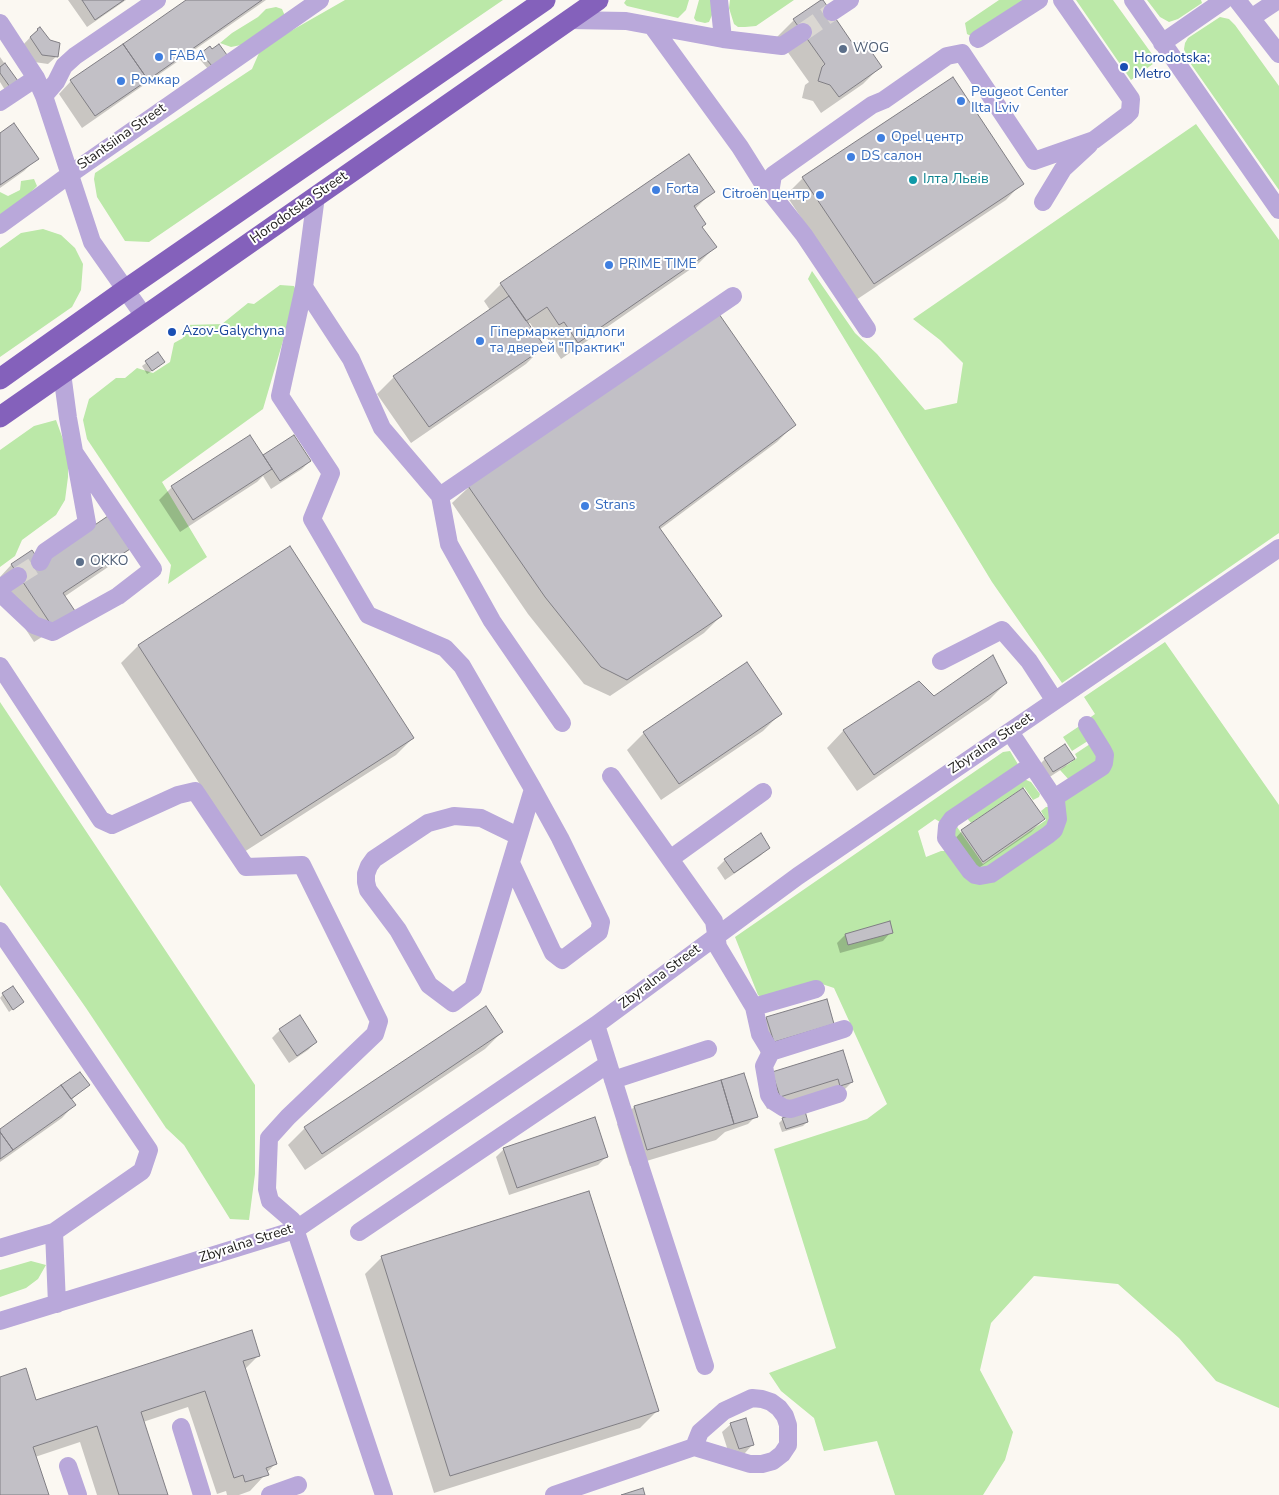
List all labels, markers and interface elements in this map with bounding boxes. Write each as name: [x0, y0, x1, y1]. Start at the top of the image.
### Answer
place label: WOG: [853, 41, 889, 57]
marker: WOG: [837, 43, 849, 55]
place label: FABA: [169, 49, 206, 65]
marker: FABA: [153, 51, 165, 63]
place label: Horodotska; Metro: [1134, 51, 1210, 84]
marker: Horodotska; Metro: [1118, 61, 1130, 73]
place label: Ромкар: [131, 73, 180, 89]
marker: Ромкар: [115, 75, 127, 87]
place label: Peugeot Center Ilta Lviv: [971, 85, 1068, 118]
marker: Peugeot Center Ilta Lviv: [955, 95, 967, 107]
street label: Stantsiina Street: [75, 100, 169, 174]
place label: Opel центр: [891, 130, 964, 146]
marker: Opel центр: [875, 132, 887, 144]
place label: DS салон: [861, 149, 922, 165]
marker: DS салон: [845, 151, 857, 163]
street label: Horodotska Street: [247, 168, 351, 248]
place label: Ілта Львів: [923, 172, 989, 188]
marker: Ілта Львів: [907, 174, 919, 186]
place label: Forta: [666, 182, 699, 198]
marker: Forta: [650, 184, 662, 196]
place label: Citroën центр: [722, 187, 810, 203]
marker: Citroën центр: [814, 189, 826, 201]
place label: PRIME TIME: [619, 257, 697, 273]
marker: PRIME TIME: [603, 259, 615, 271]
place label: Azov-Galychyna: [182, 324, 285, 340]
place label: Гіпермаркет підлоги та дверей "Практик": [490, 325, 625, 358]
marker: Azov-Galychyna: [166, 326, 178, 338]
marker: Гіпермаркет підлоги та дверей "Практик": [474, 335, 486, 347]
place label: Strans: [595, 498, 636, 514]
marker: Strans: [579, 500, 591, 512]
place label: OKKO: [90, 554, 129, 570]
marker: OKKO: [74, 556, 86, 568]
street label: Zbyralna Street: [946, 710, 1036, 778]
street label: Zbyralna Street: [616, 941, 704, 1013]
street label: Zbyralna Street: [197, 1221, 295, 1267]

